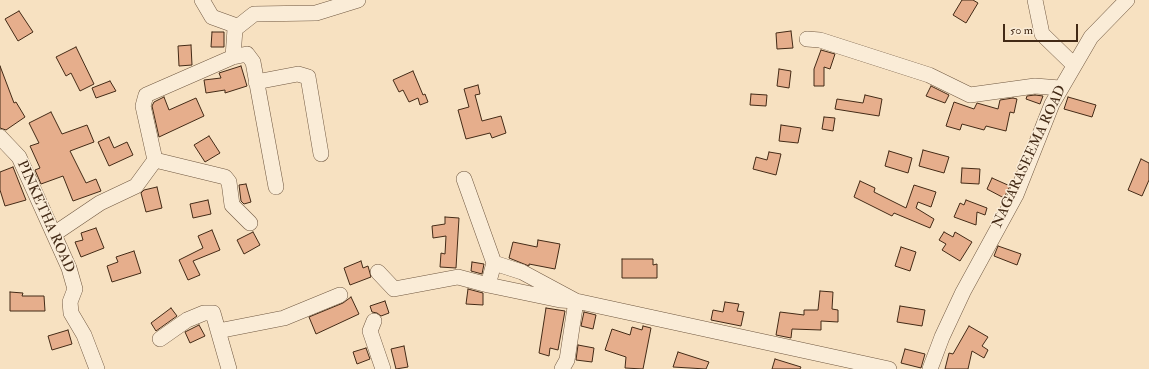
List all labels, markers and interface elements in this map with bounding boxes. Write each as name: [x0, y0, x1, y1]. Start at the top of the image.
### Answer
scale bar: [1005, 16, 1080, 42]
text: 50 m: [1010, 23, 1033, 38]
street label: NAGARASEEMA ROAD: [990, 83, 1070, 231]
street label: PINKETHA ROAD: [13, 158, 77, 276]

